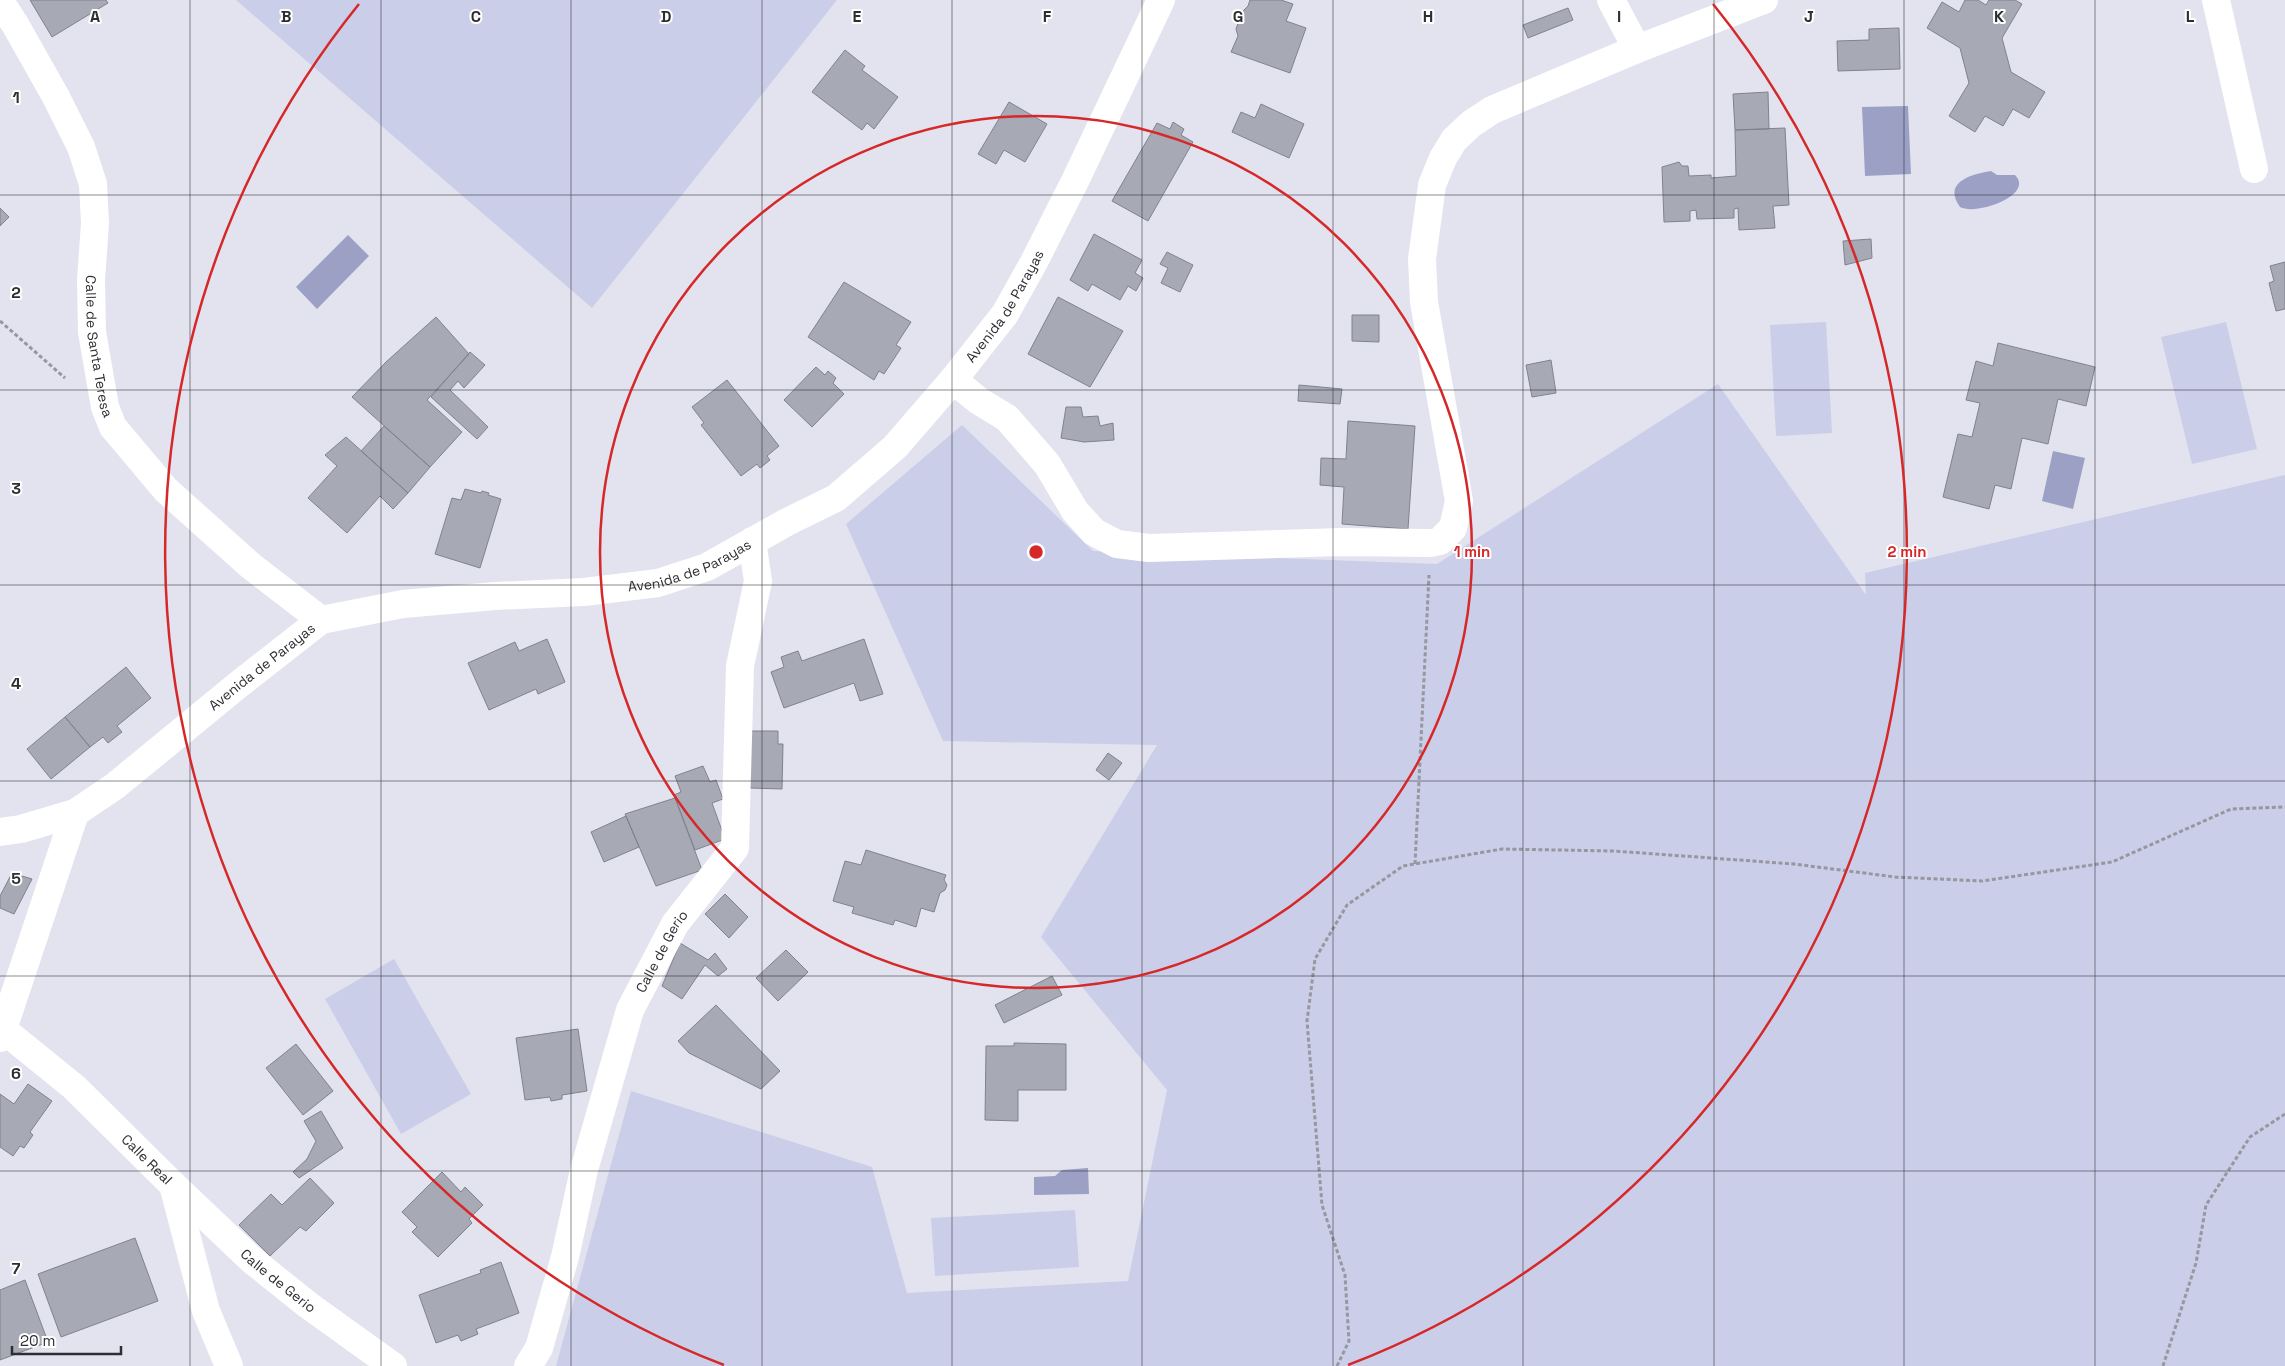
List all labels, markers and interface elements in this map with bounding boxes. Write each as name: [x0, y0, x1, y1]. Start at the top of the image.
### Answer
text: A: [90, 6, 100, 27]
text: B: [281, 6, 291, 27]
text: C: [471, 6, 481, 27]
text: D: [661, 6, 671, 27]
text: E: [853, 6, 862, 27]
text: F: [1043, 6, 1052, 27]
text: G: [1233, 6, 1243, 27]
text: H: [1423, 6, 1433, 27]
text: I: [1617, 6, 1621, 27]
text: J: [1804, 6, 1814, 27]
text: K: [1994, 6, 2004, 27]
text: L: [2186, 6, 2195, 27]
text: 1: [12, 87, 20, 108]
street label: Avenida de Parayas: [961, 247, 1048, 366]
street label: Calle de Santa Teresa: [82, 275, 117, 420]
text: 2: [11, 282, 21, 303]
text: 3: [11, 478, 21, 499]
street label: Avenida de Parayas: [627, 535, 754, 596]
text: 1 min: [1454, 542, 1490, 561]
text: 2 min: [1888, 542, 1926, 561]
centre of rings: [1027, 543, 1045, 561]
street label: Avenida de Parayas: [205, 619, 319, 714]
text: 4: [11, 673, 21, 694]
text: 5: [11, 868, 21, 889]
street label: Calle de Gerio: [632, 906, 692, 996]
text: 6: [11, 1063, 21, 1084]
street label: Calle Real: [118, 1130, 176, 1188]
street label: Calle de Gerio: [237, 1245, 319, 1317]
text: 7: [12, 1258, 21, 1279]
scale bar: [12, 1324, 121, 1356]
text: 20 m: [20, 1331, 55, 1350]

